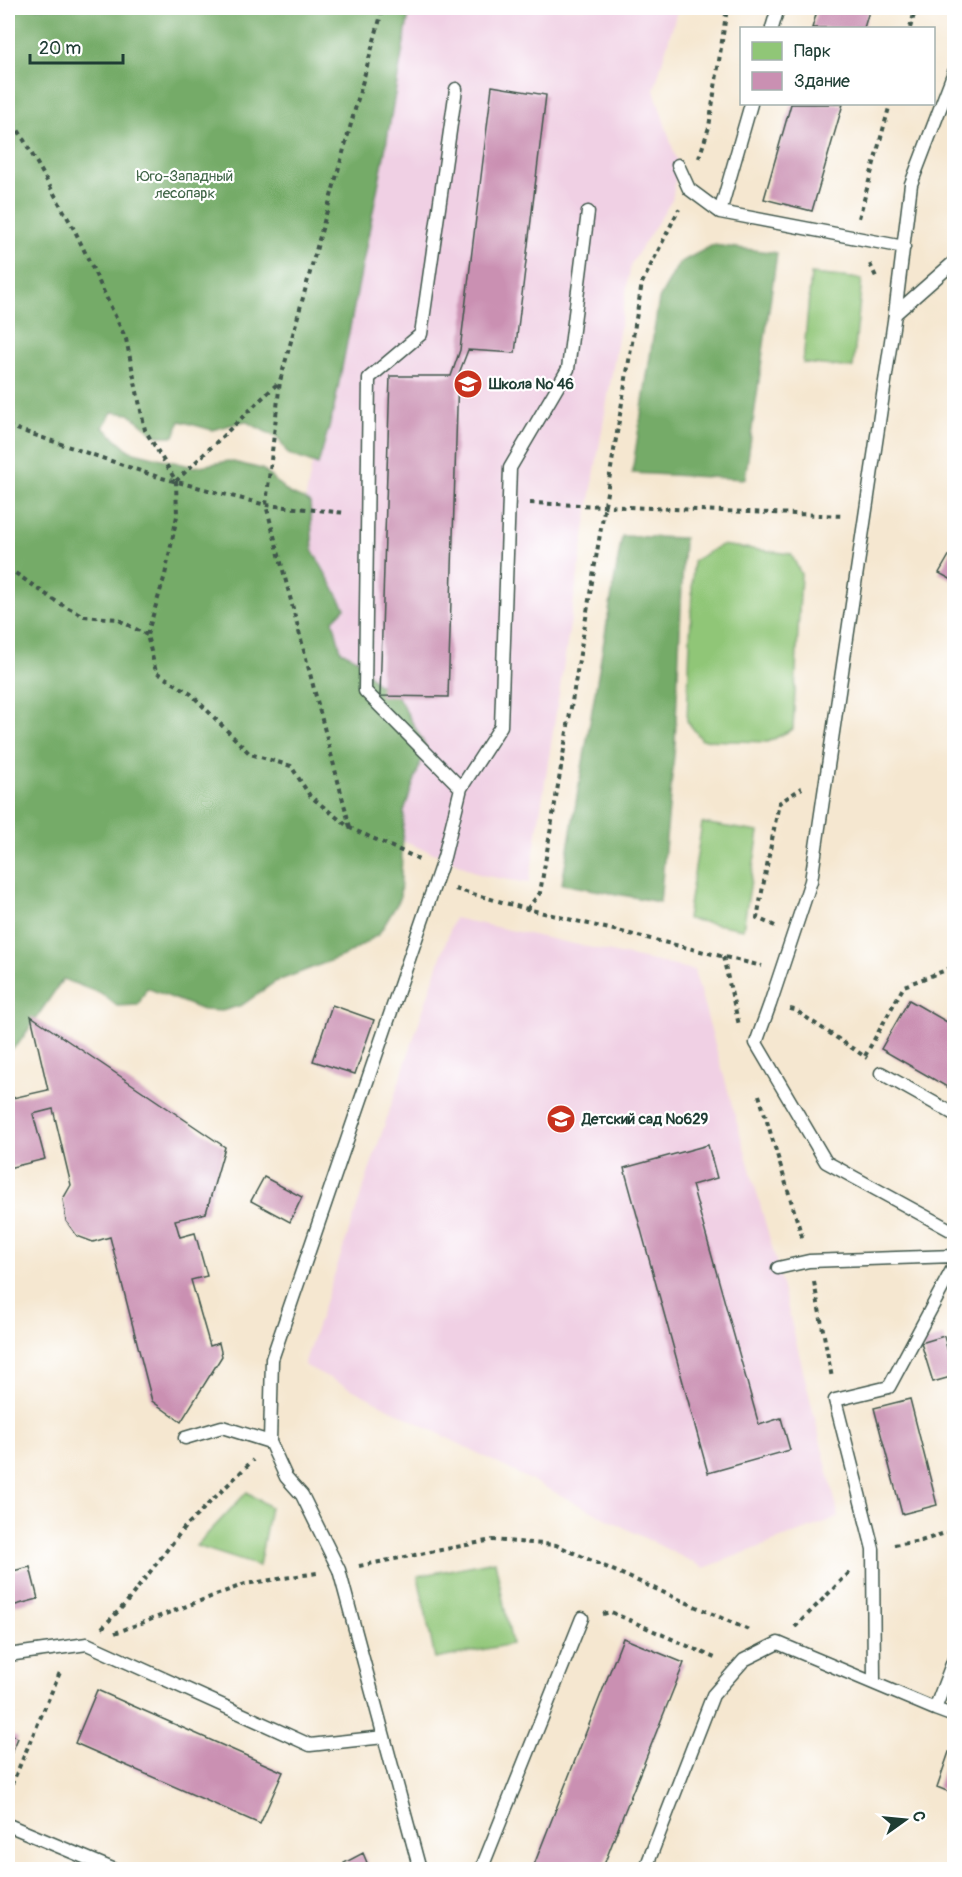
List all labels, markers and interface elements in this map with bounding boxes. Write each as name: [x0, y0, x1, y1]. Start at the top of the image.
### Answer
scale bar: [30, 27, 123, 65]
legend: [740, 27, 935, 105]
text: 20 m: [39, 37, 81, 60]
text: Парк: [794, 40, 831, 63]
text: Здание: [794, 70, 850, 93]
park label: Юго-Западный лесопарк: [137, 167, 233, 203]
school or university icon: Школа № 46: [452, 368, 484, 400]
place label: Школа № 46: [488, 375, 574, 394]
school or university icon: Детский сад №629: [545, 1103, 577, 1135]
place label: Детский сад №629: [581, 1110, 709, 1129]
north arrow: [875, 1790, 935, 1850]
text: С: [908, 1809, 929, 1824]

